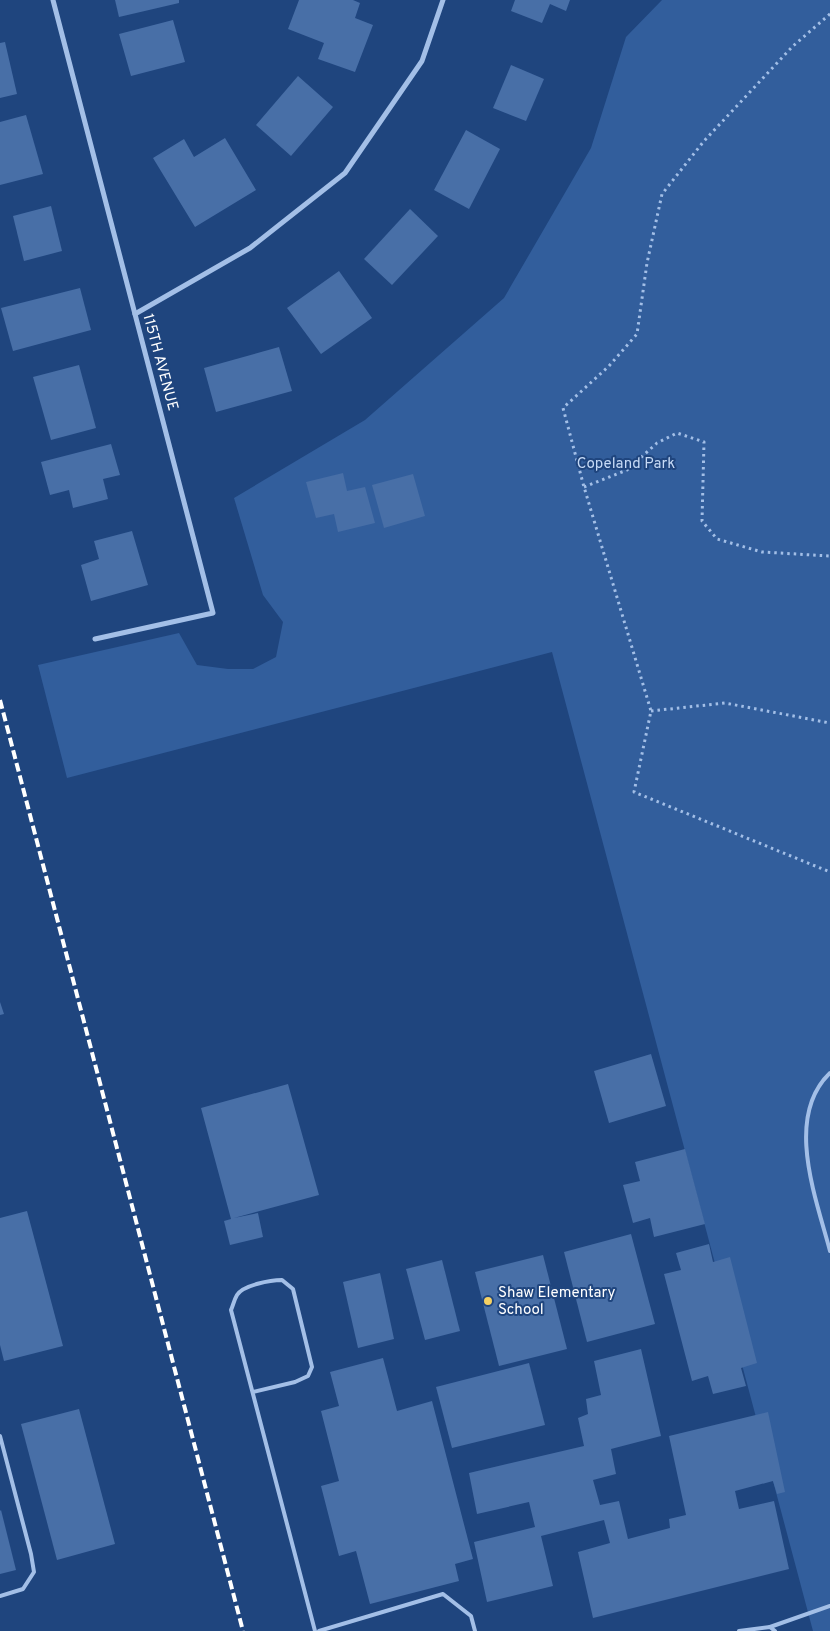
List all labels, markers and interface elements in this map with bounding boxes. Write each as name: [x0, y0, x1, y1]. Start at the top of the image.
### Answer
street label: 115TH AVENUE: [137, 312, 182, 413]
park label: Copeland Park: [577, 455, 675, 474]
place label: Shaw Elementary School: [498, 1284, 616, 1320]
marker: Shaw Elementary School: [482, 1295, 494, 1307]

